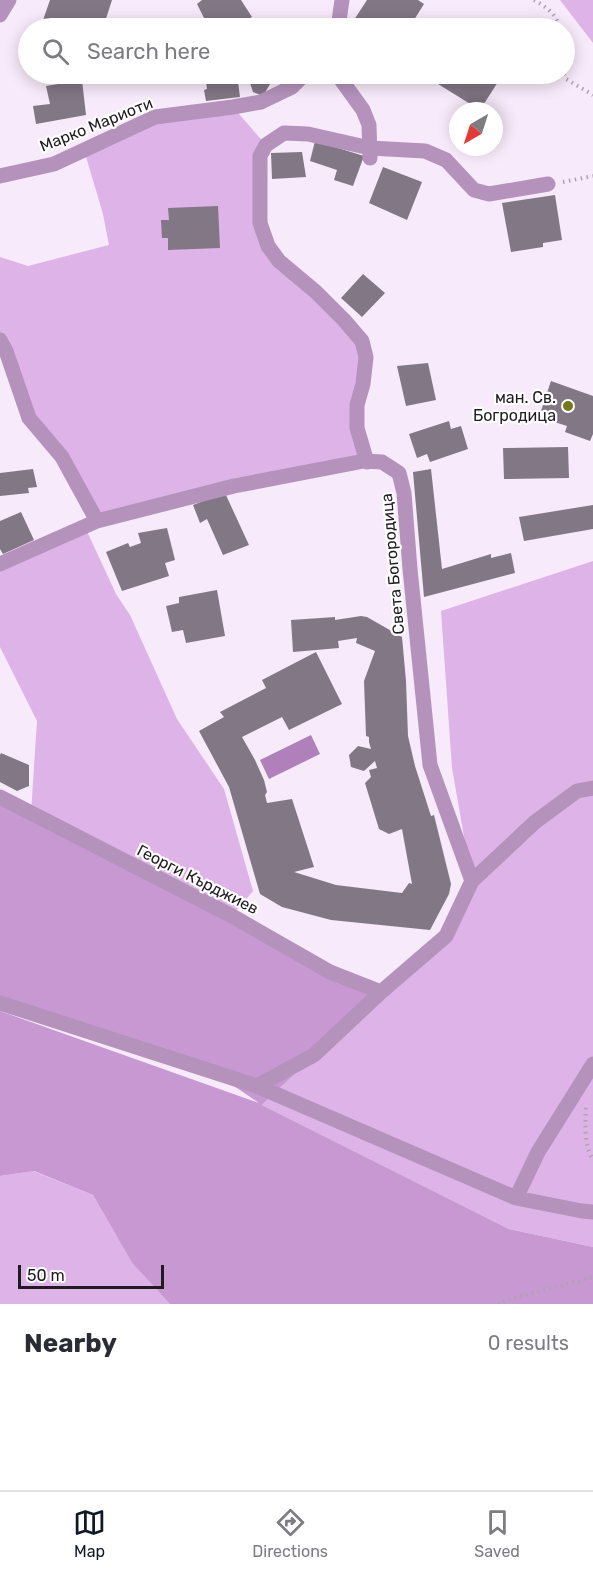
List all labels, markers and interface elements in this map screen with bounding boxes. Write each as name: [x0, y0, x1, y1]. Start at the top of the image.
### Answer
search box: [18, 18, 575, 84]
icon: search: [39, 35, 72, 68]
text: Search here: [87, 38, 210, 65]
street label: Марко Мариоти: [37, 93, 156, 156]
north arrow: [449, 102, 503, 156]
place label: ман. Св. Богродица: [473, 388, 556, 425]
marker: ман. Св. Богродица: [561, 399, 575, 413]
street label: Света Богородица: [377, 493, 408, 635]
street label: Георги Кърджиев: [134, 841, 262, 918]
scale bar: [18, 1262, 164, 1290]
text: 50 m: [27, 1266, 65, 1285]
text: Nearby: [24, 1328, 117, 1359]
text: 0 results: [488, 1331, 569, 1355]
tab: Map: [73, 1506, 106, 1561]
tab: Directions: [252, 1506, 328, 1561]
tab: Saved: [474, 1506, 520, 1561]

